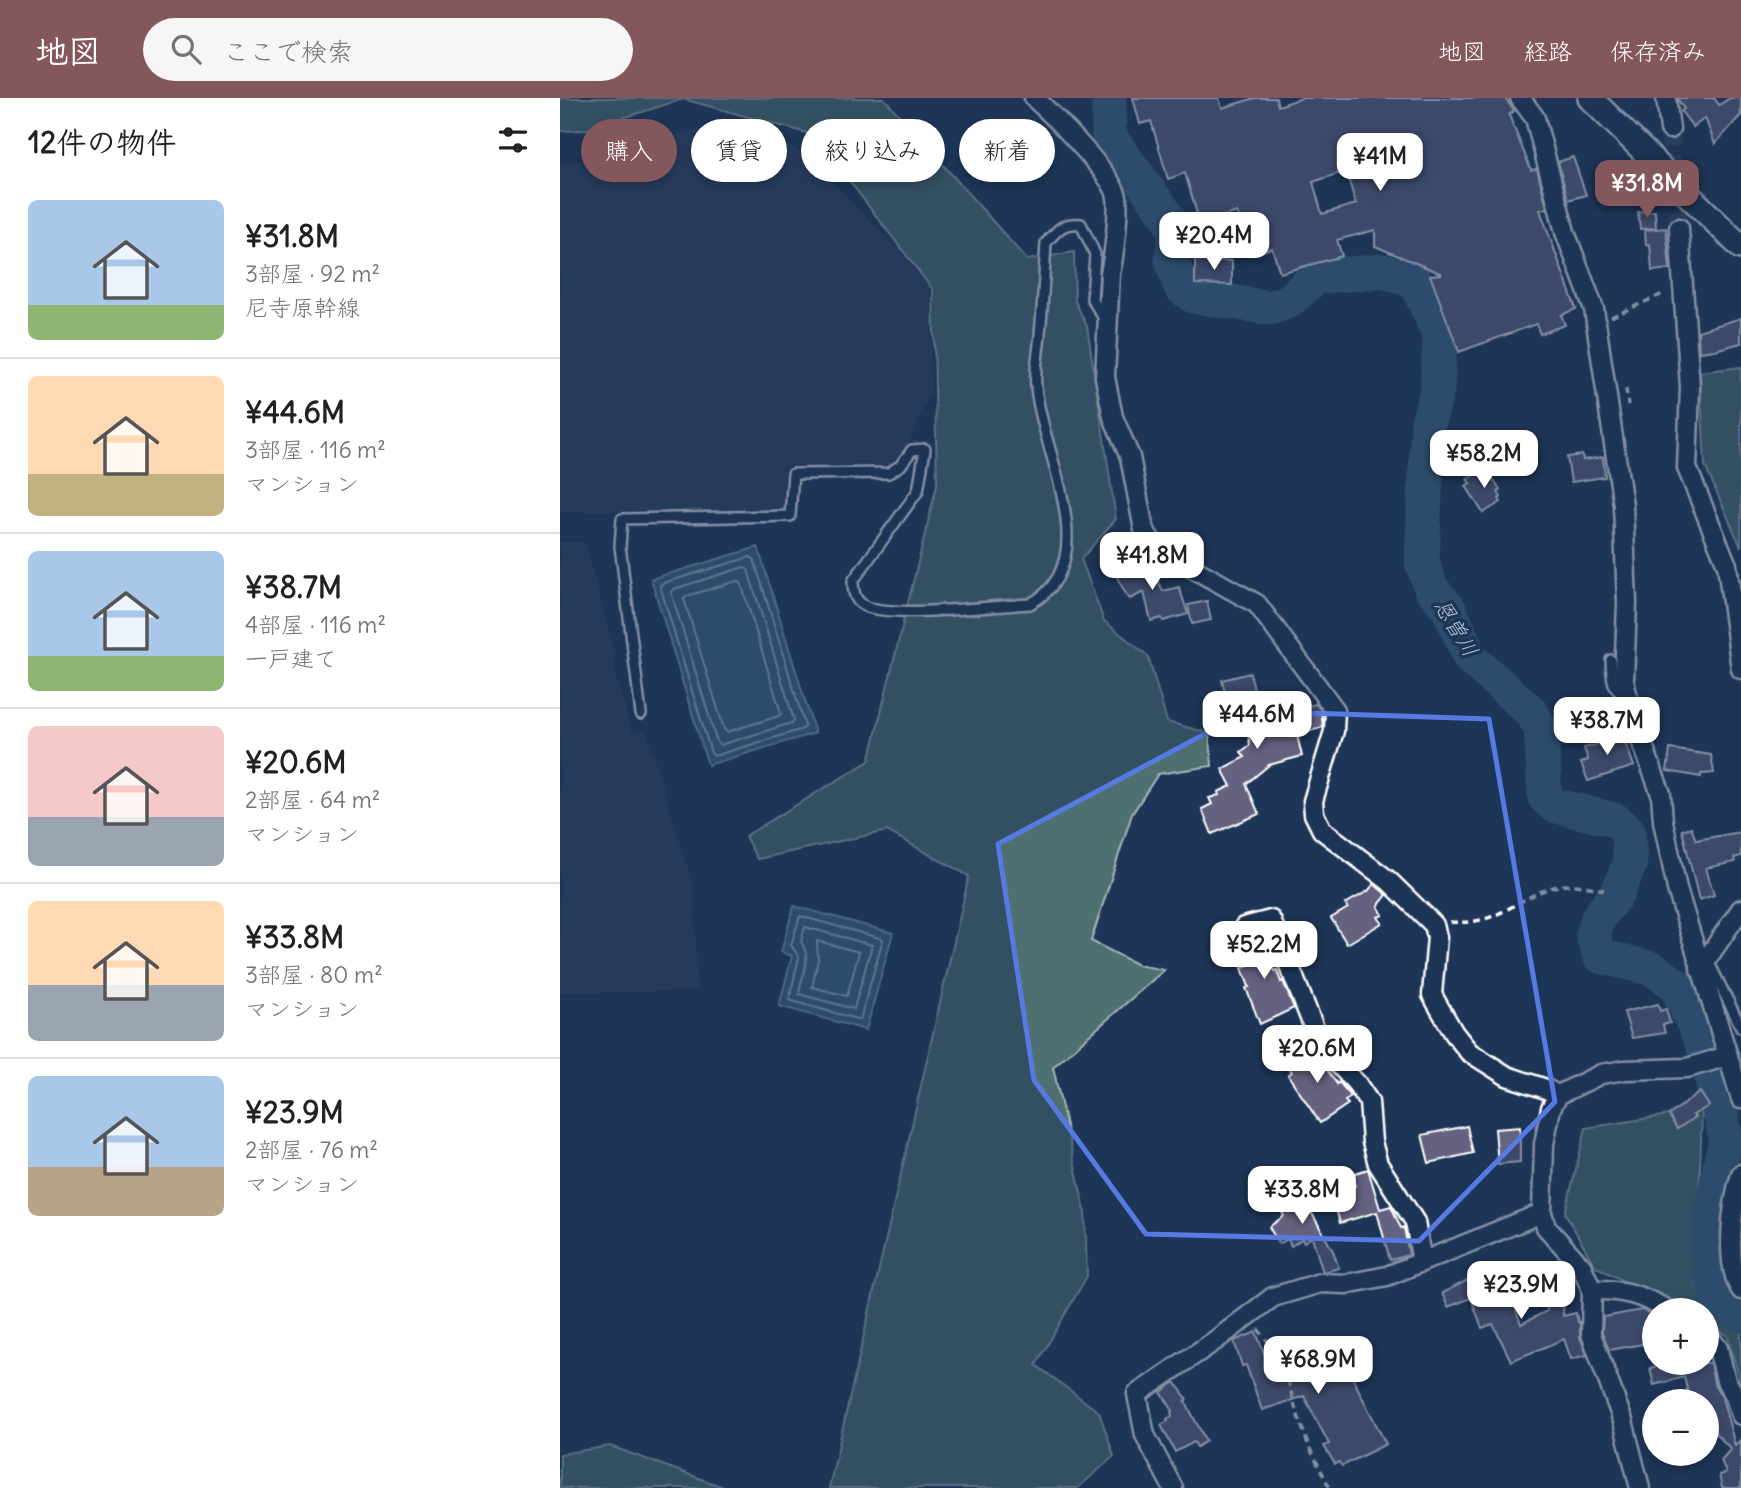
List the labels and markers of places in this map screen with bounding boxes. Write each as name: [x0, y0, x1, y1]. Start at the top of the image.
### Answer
pin: ¥41M: [1339, 134, 1421, 193]
pin: ¥31.8M: [1590, 160, 1704, 220]
pin: ¥20.4M: [1157, 212, 1271, 272]
pin: ¥58.2M: [1427, 430, 1541, 490]
pin: ¥41.8M: [1095, 532, 1209, 592]
pin: ¥44.6M: [1200, 692, 1314, 751]
pin: ¥38.7M: [1550, 698, 1664, 757]
pin: ¥52.2M: [1207, 922, 1321, 981]
pin: ¥20.6M: [1260, 1026, 1374, 1085]
pin: ¥33.8M: [1245, 1166, 1359, 1226]
pin: ¥23.9M: [1464, 1262, 1578, 1321]
pin: ¥68.9M: [1261, 1336, 1375, 1396]

